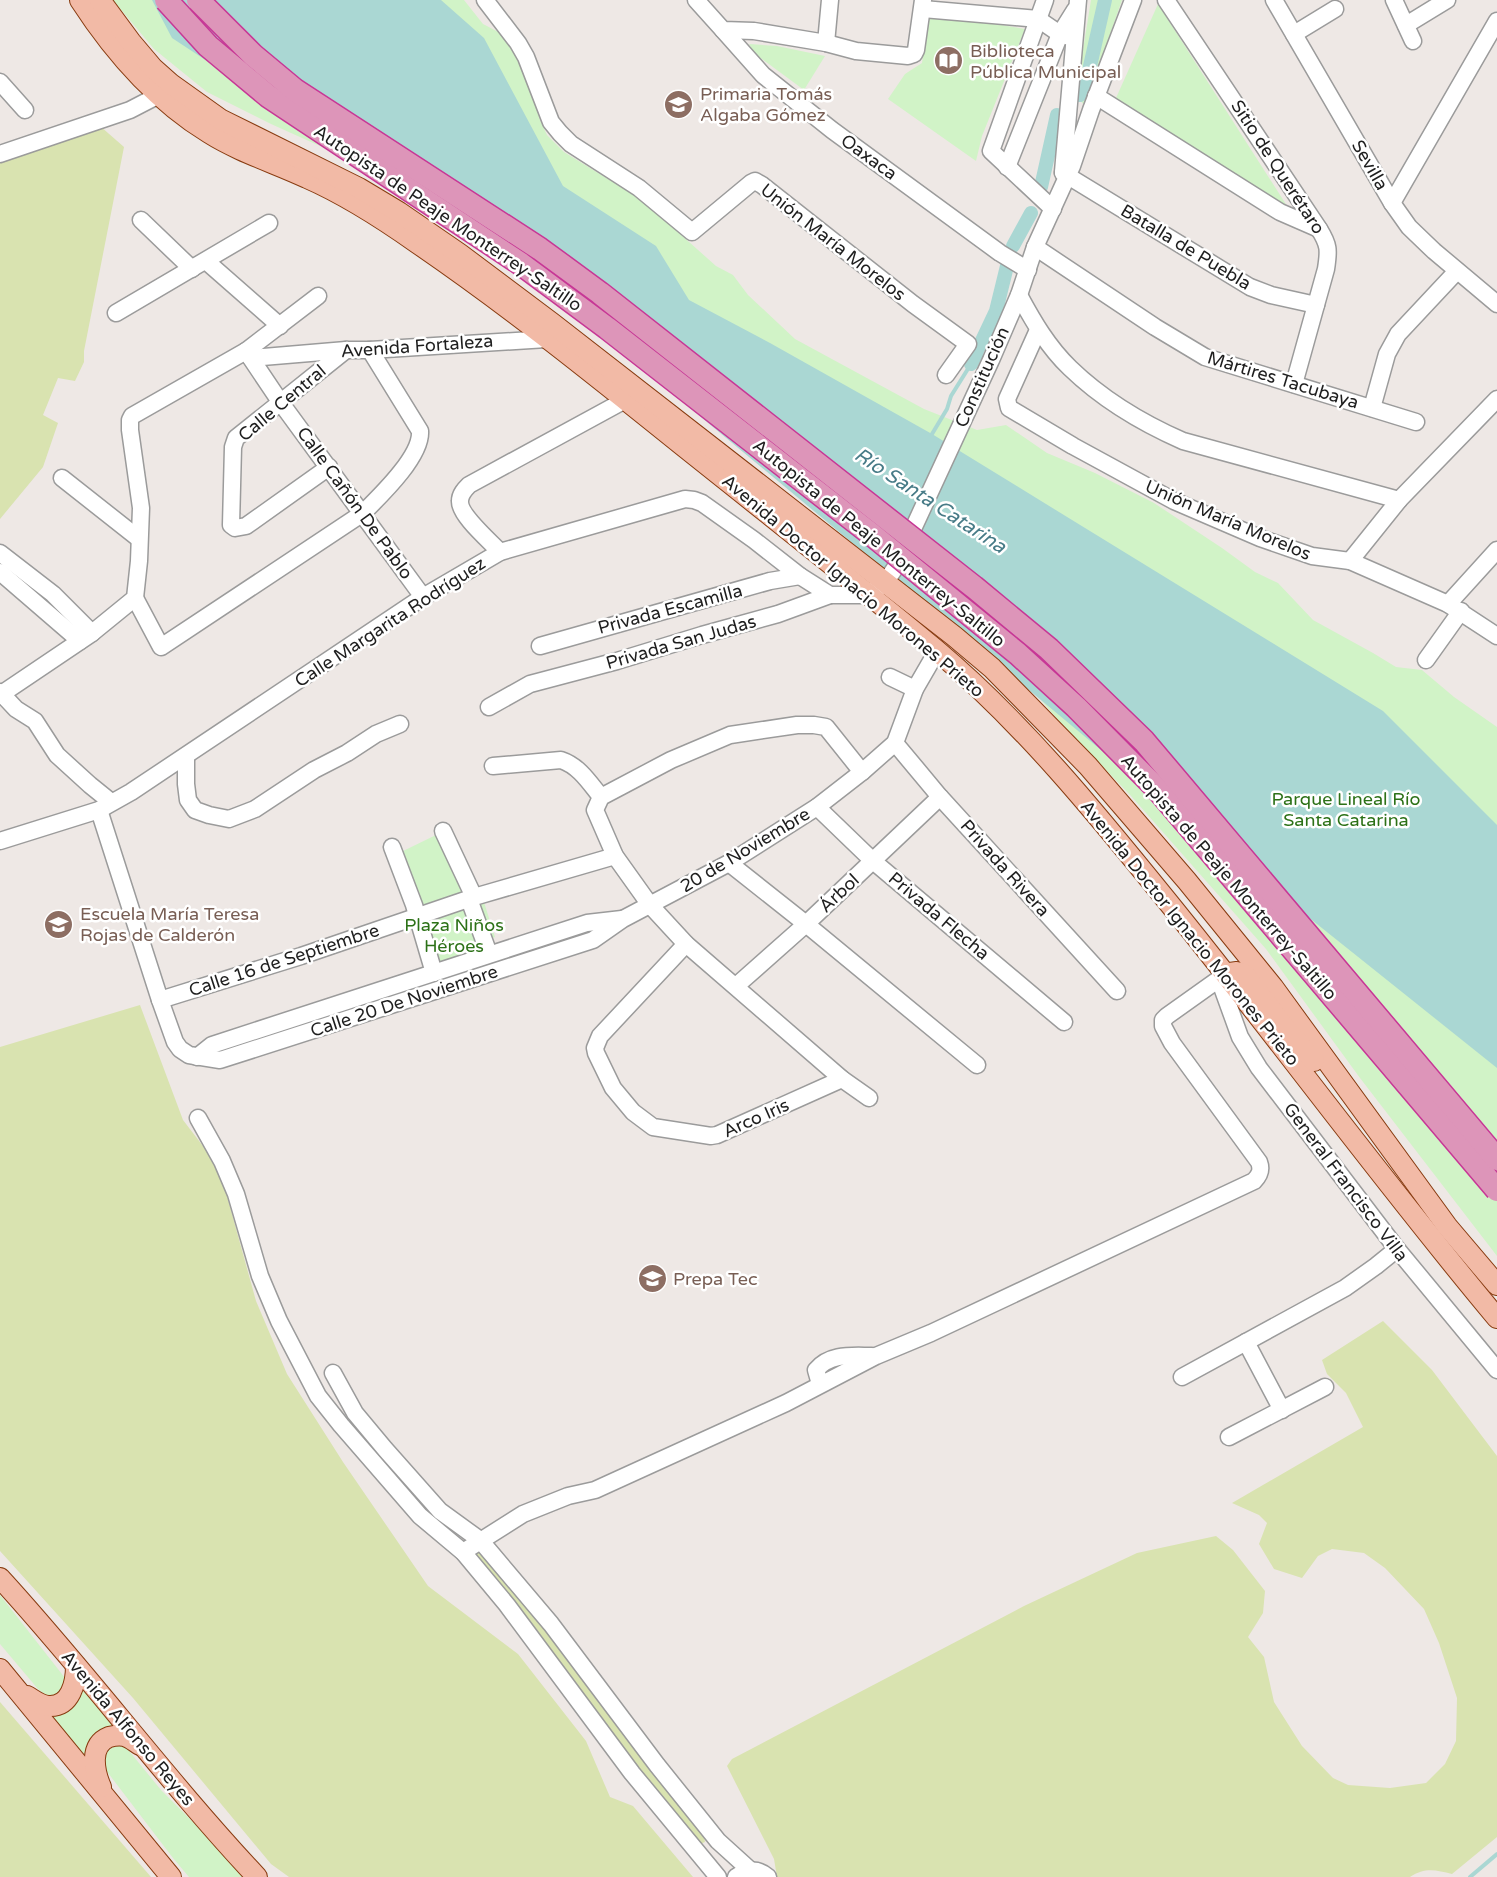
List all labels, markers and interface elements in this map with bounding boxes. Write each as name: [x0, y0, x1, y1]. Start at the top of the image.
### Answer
place label: Biblioteca Pública Municipal: [970, 40, 1121, 83]
library icon: Biblioteca Pública Municipal: [933, 45, 965, 77]
place label: Primaria Tomás Algaba Gómez: [700, 83, 832, 126]
school or university icon: Primaria Tomás Algaba Gómez: [663, 88, 695, 120]
street label: Sitio de Querétaro: [1226, 96, 1330, 238]
street label: Autopista de Peaje Monterrey-Saltillo: [310, 120, 586, 316]
street label: Oaxaca: [837, 129, 901, 185]
street label: Sevilla: [1347, 136, 1393, 194]
street label: Unión María Morelos: [756, 179, 910, 305]
street label: Batalla de Puebla: [1117, 199, 1255, 295]
street label: Constitución: [950, 323, 1014, 431]
street label: Avenida Fortaleza: [340, 330, 494, 362]
street label: Mártires Tacubaya: [1205, 347, 1361, 413]
street label: Calle Central: [234, 360, 330, 446]
street label: Calle Cañón De Pablo: [292, 422, 418, 584]
street label: Autopista de Peaje Monterrey-Saltillo: [748, 434, 1010, 652]
water label: Río Santa Catarina: [850, 443, 1011, 559]
street label: Avenida Doctor Ignacio Morones Prieto: [717, 470, 989, 702]
street label: Unión María Morelos: [1142, 475, 1314, 565]
street label: Calle Margarita Rodríguez: [290, 552, 490, 692]
street label: Privada Escamilla: [595, 579, 745, 639]
street label: Privada San Judas: [603, 610, 759, 674]
street label: Autopista de Peaje Monterrey-Saltillo: [1116, 750, 1342, 1004]
park label: Parque Lineal Río Santa Catarina: [1271, 788, 1421, 831]
street label: Avenida Doctor Ignacio Morones Prieto: [1076, 796, 1304, 1070]
street label: 20 de Noviembre: [676, 803, 814, 897]
street label: Privada Rivera: [956, 815, 1054, 921]
street label: Privada Flecha: [884, 867, 994, 965]
street label: Árbol: [814, 869, 864, 917]
place label: Escuela María Teresa Rojas de Calderón: [80, 903, 259, 946]
school or university icon: Escuela María Teresa Rojas de Calderón: [43, 908, 75, 940]
park label: Plaza Niños Héroes: [404, 914, 504, 957]
street label: Calle 16 de Septiembre: [186, 919, 382, 1001]
street label: Calle 20 De Noviembre: [308, 960, 500, 1042]
street label: Arco Iris: [720, 1094, 792, 1142]
street label: General Francisco Villa: [1279, 1098, 1413, 1266]
school or university icon: Prepa Tec: [636, 1263, 668, 1295]
place label: Prepa Tec: [673, 1268, 758, 1290]
street label: Avenida Alfonso Reyes: [57, 1646, 199, 1810]

